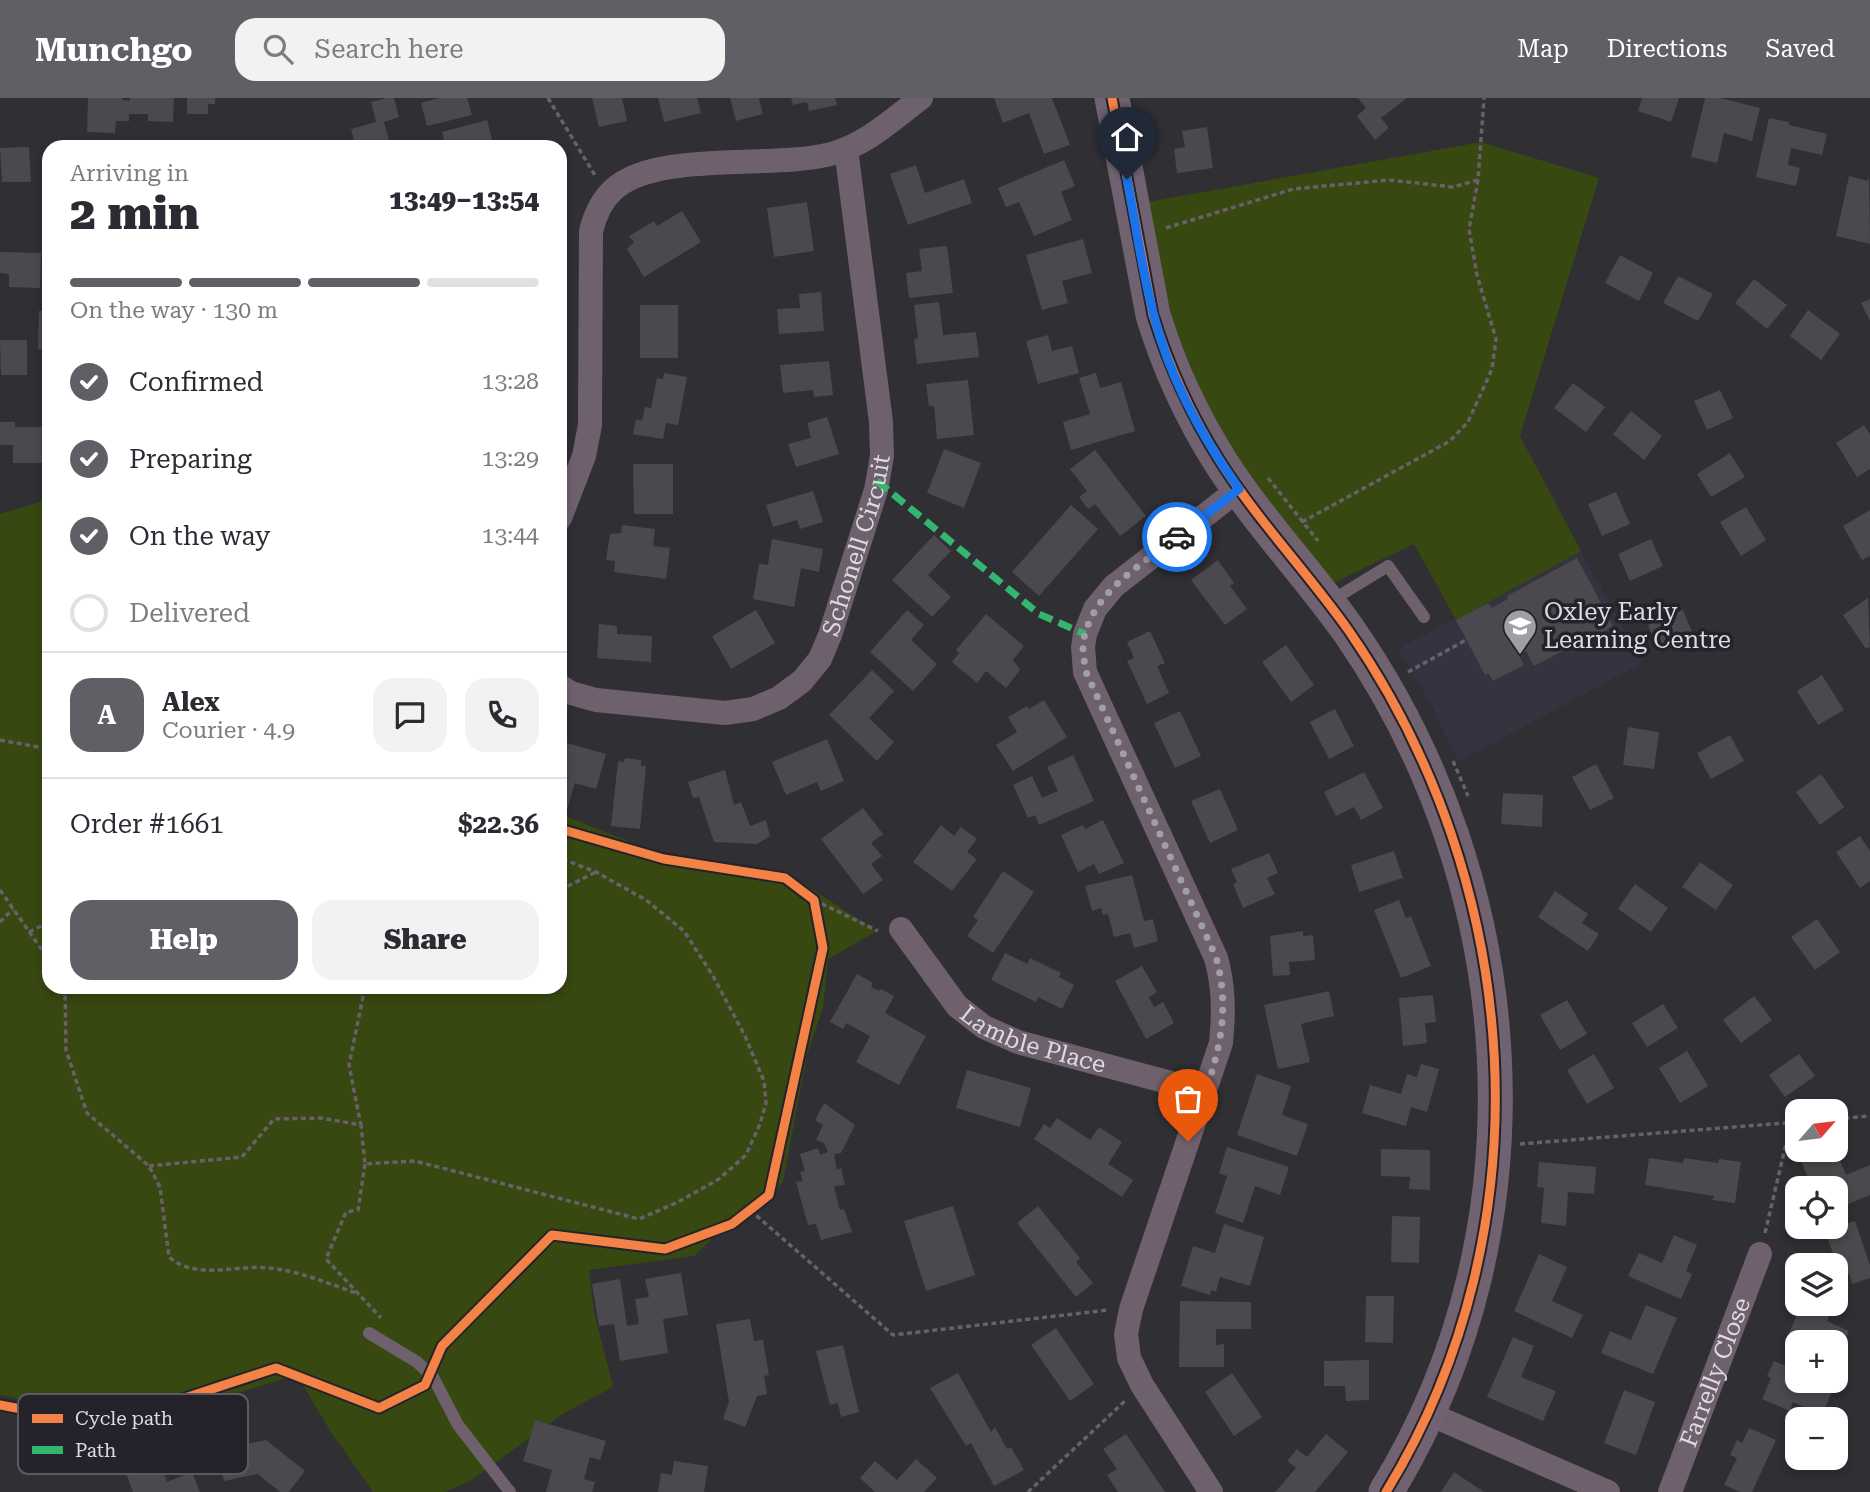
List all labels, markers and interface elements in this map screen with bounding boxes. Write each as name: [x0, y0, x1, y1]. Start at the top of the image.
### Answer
search box: [235, 18, 725, 81]
text: Munchgo: [35, 30, 193, 69]
icon: search: [259, 30, 297, 68]
text: Search here: [315, 34, 464, 64]
text: Map: [1517, 35, 1569, 63]
text: Directions: [1607, 35, 1727, 63]
text: Saved: [1765, 35, 1835, 63]
pin: [1097, 107, 1157, 179]
icon: home: [1108, 118, 1146, 156]
text: Arriving in: [70, 160, 189, 187]
text: 13:49–13:54: [389, 185, 539, 215]
text: 2 min: [70, 186, 199, 240]
text: On the way · 130 m: [70, 297, 278, 324]
icon: check: [70, 363, 108, 401]
text: Confirmed: [129, 367, 264, 397]
text: 13:28: [482, 368, 539, 395]
icon: check: [70, 440, 108, 478]
text: Preparing: [129, 444, 252, 474]
text: 13:29: [482, 445, 539, 472]
street label: Schonell Circuit: [817, 452, 896, 639]
courier: [1142, 502, 1212, 572]
icon: check: [70, 517, 108, 555]
icon: car: [1158, 518, 1196, 556]
text: On the way: [129, 521, 270, 551]
text: 13:44: [482, 522, 539, 549]
text: Delivered: [129, 598, 250, 628]
place label: Oxley Early Learning Centre: [1544, 598, 1731, 654]
school or university icon: Oxley Early Learning Centre: [1501, 607, 1539, 656]
button: chat: [373, 678, 447, 752]
button: phone: [465, 678, 539, 752]
text: Alex: [162, 687, 220, 717]
text: A: [98, 700, 116, 730]
text: Courier · 4.9: [162, 717, 295, 744]
text: Order #1661: [70, 809, 224, 839]
text: $22.36: [458, 809, 539, 839]
button: Help: [70, 900, 298, 980]
button: Share: [312, 900, 539, 980]
street label: Lamble Place: [955, 1000, 1109, 1079]
pin: [1158, 1069, 1218, 1141]
icon: bag: [1169, 1080, 1207, 1118]
north arrow: [1785, 1099, 1848, 1162]
map controls: [1785, 1099, 1848, 1470]
button: locate: [1785, 1176, 1848, 1239]
button: layers: [1785, 1253, 1848, 1316]
street label: Farrelly Close: [1674, 1294, 1756, 1451]
button: +: [1785, 1330, 1848, 1393]
legend: [18, 1394, 248, 1474]
text: Cycle path: [75, 1407, 173, 1430]
button: −: [1785, 1407, 1848, 1470]
text: Path: [75, 1439, 116, 1462]

